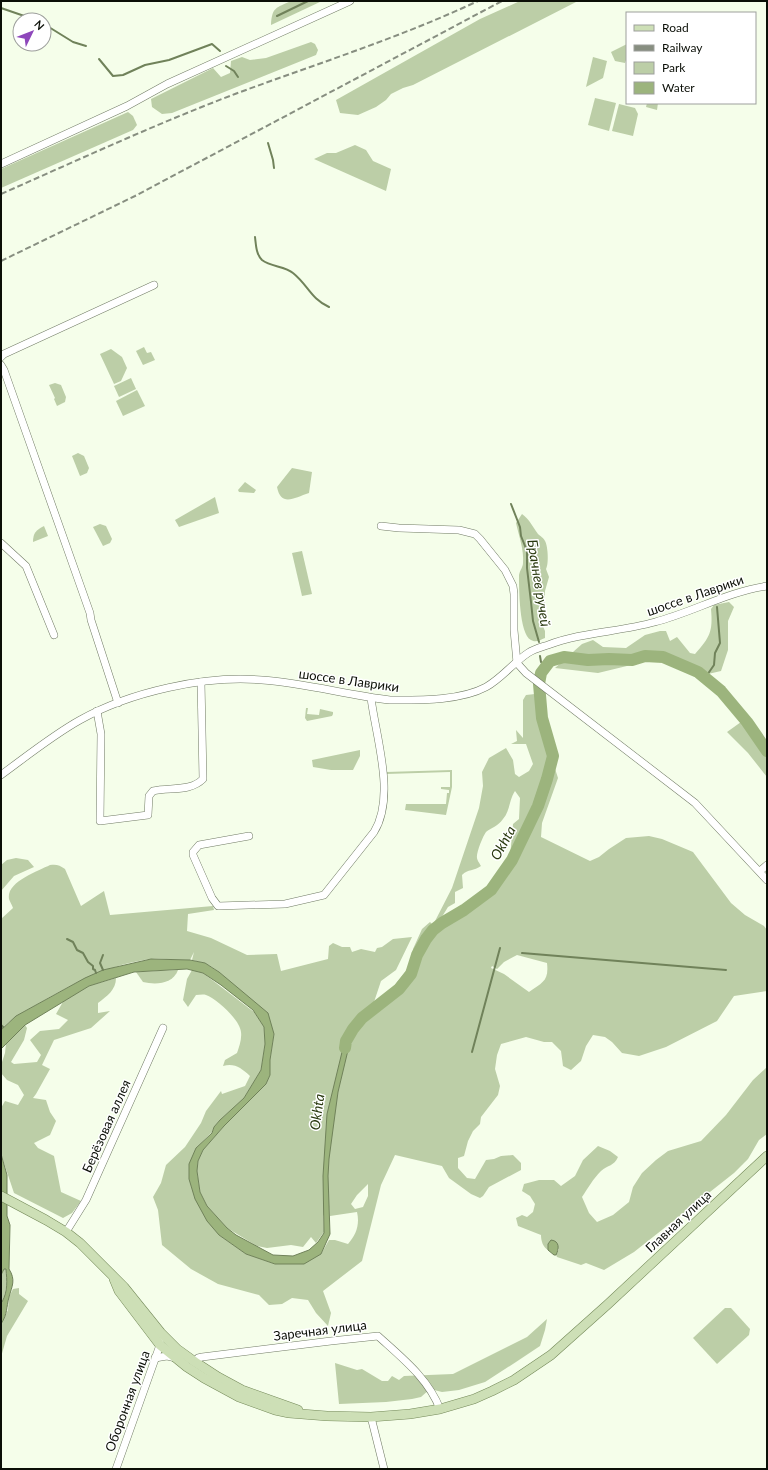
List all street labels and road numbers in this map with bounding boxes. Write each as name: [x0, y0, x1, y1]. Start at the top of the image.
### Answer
street label: шоссе в Лаврики: [644, 571, 746, 619]
street label: шоссе в Лаврики: [298, 665, 400, 695]
street label: Берёзовая аллея: [78, 1077, 134, 1175]
street label: Главная улица: [642, 1186, 714, 1256]
street label: Заречная улица: [273, 1316, 367, 1344]
street label: Оборонная улица: [101, 1348, 153, 1454]

